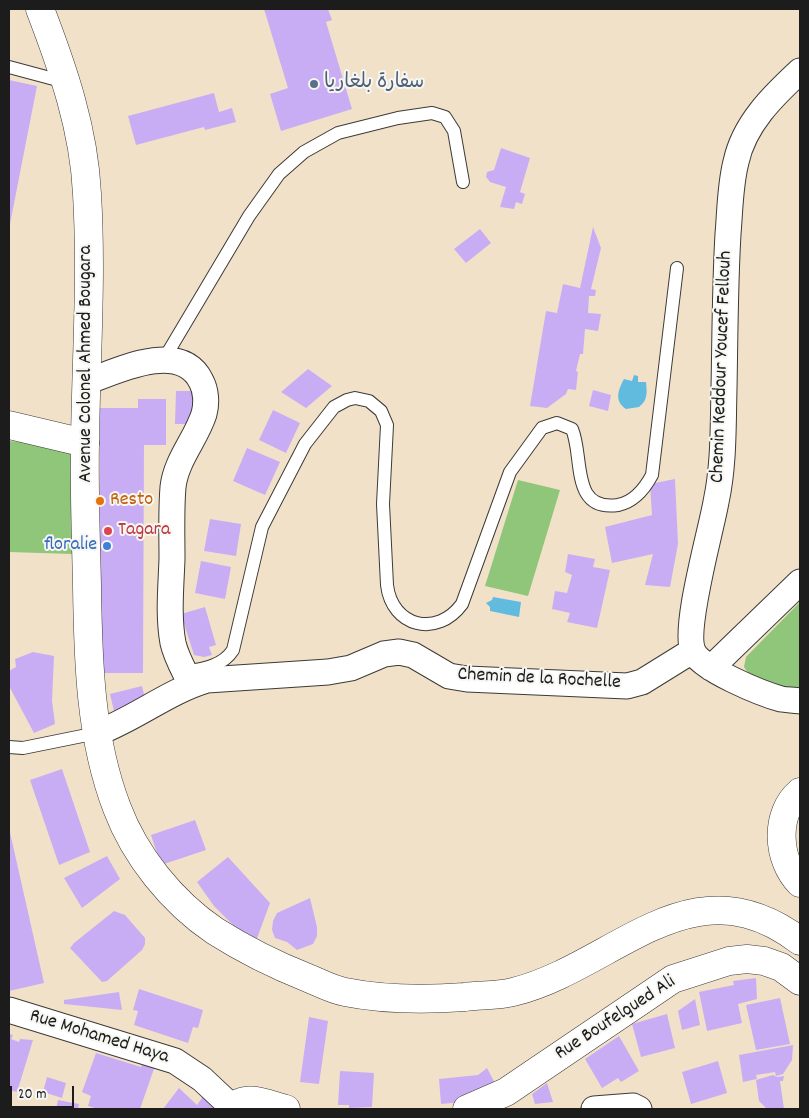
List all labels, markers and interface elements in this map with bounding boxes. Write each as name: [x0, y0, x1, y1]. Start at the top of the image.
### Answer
place label: سفارة بلغاريا: [324, 72, 424, 96]
marker: سفارة بلغاريا: [308, 78, 320, 90]
street label: Avenue Colonel Ahmed Bougara: [75, 245, 99, 483]
street label: Chemin Keddour Youcef Fellouh: [707, 250, 739, 484]
place label: Resto: [110, 489, 153, 513]
marker: Resto: [94, 495, 106, 507]
place label: Tagara: [118, 519, 170, 543]
marker: Tagara: [102, 525, 114, 537]
place label: floralie: [44, 534, 97, 558]
marker: floralie: [101, 540, 113, 552]
street label: Chemin de la Rochelle: [457, 664, 621, 696]
street label: Rue Boufelgued Ali: [551, 971, 681, 1067]
street label: Rue Mohamed Haya: [26, 1005, 172, 1071]
scale bar: [12, 1076, 76, 1108]
text: 20 m: [18, 1084, 46, 1106]

